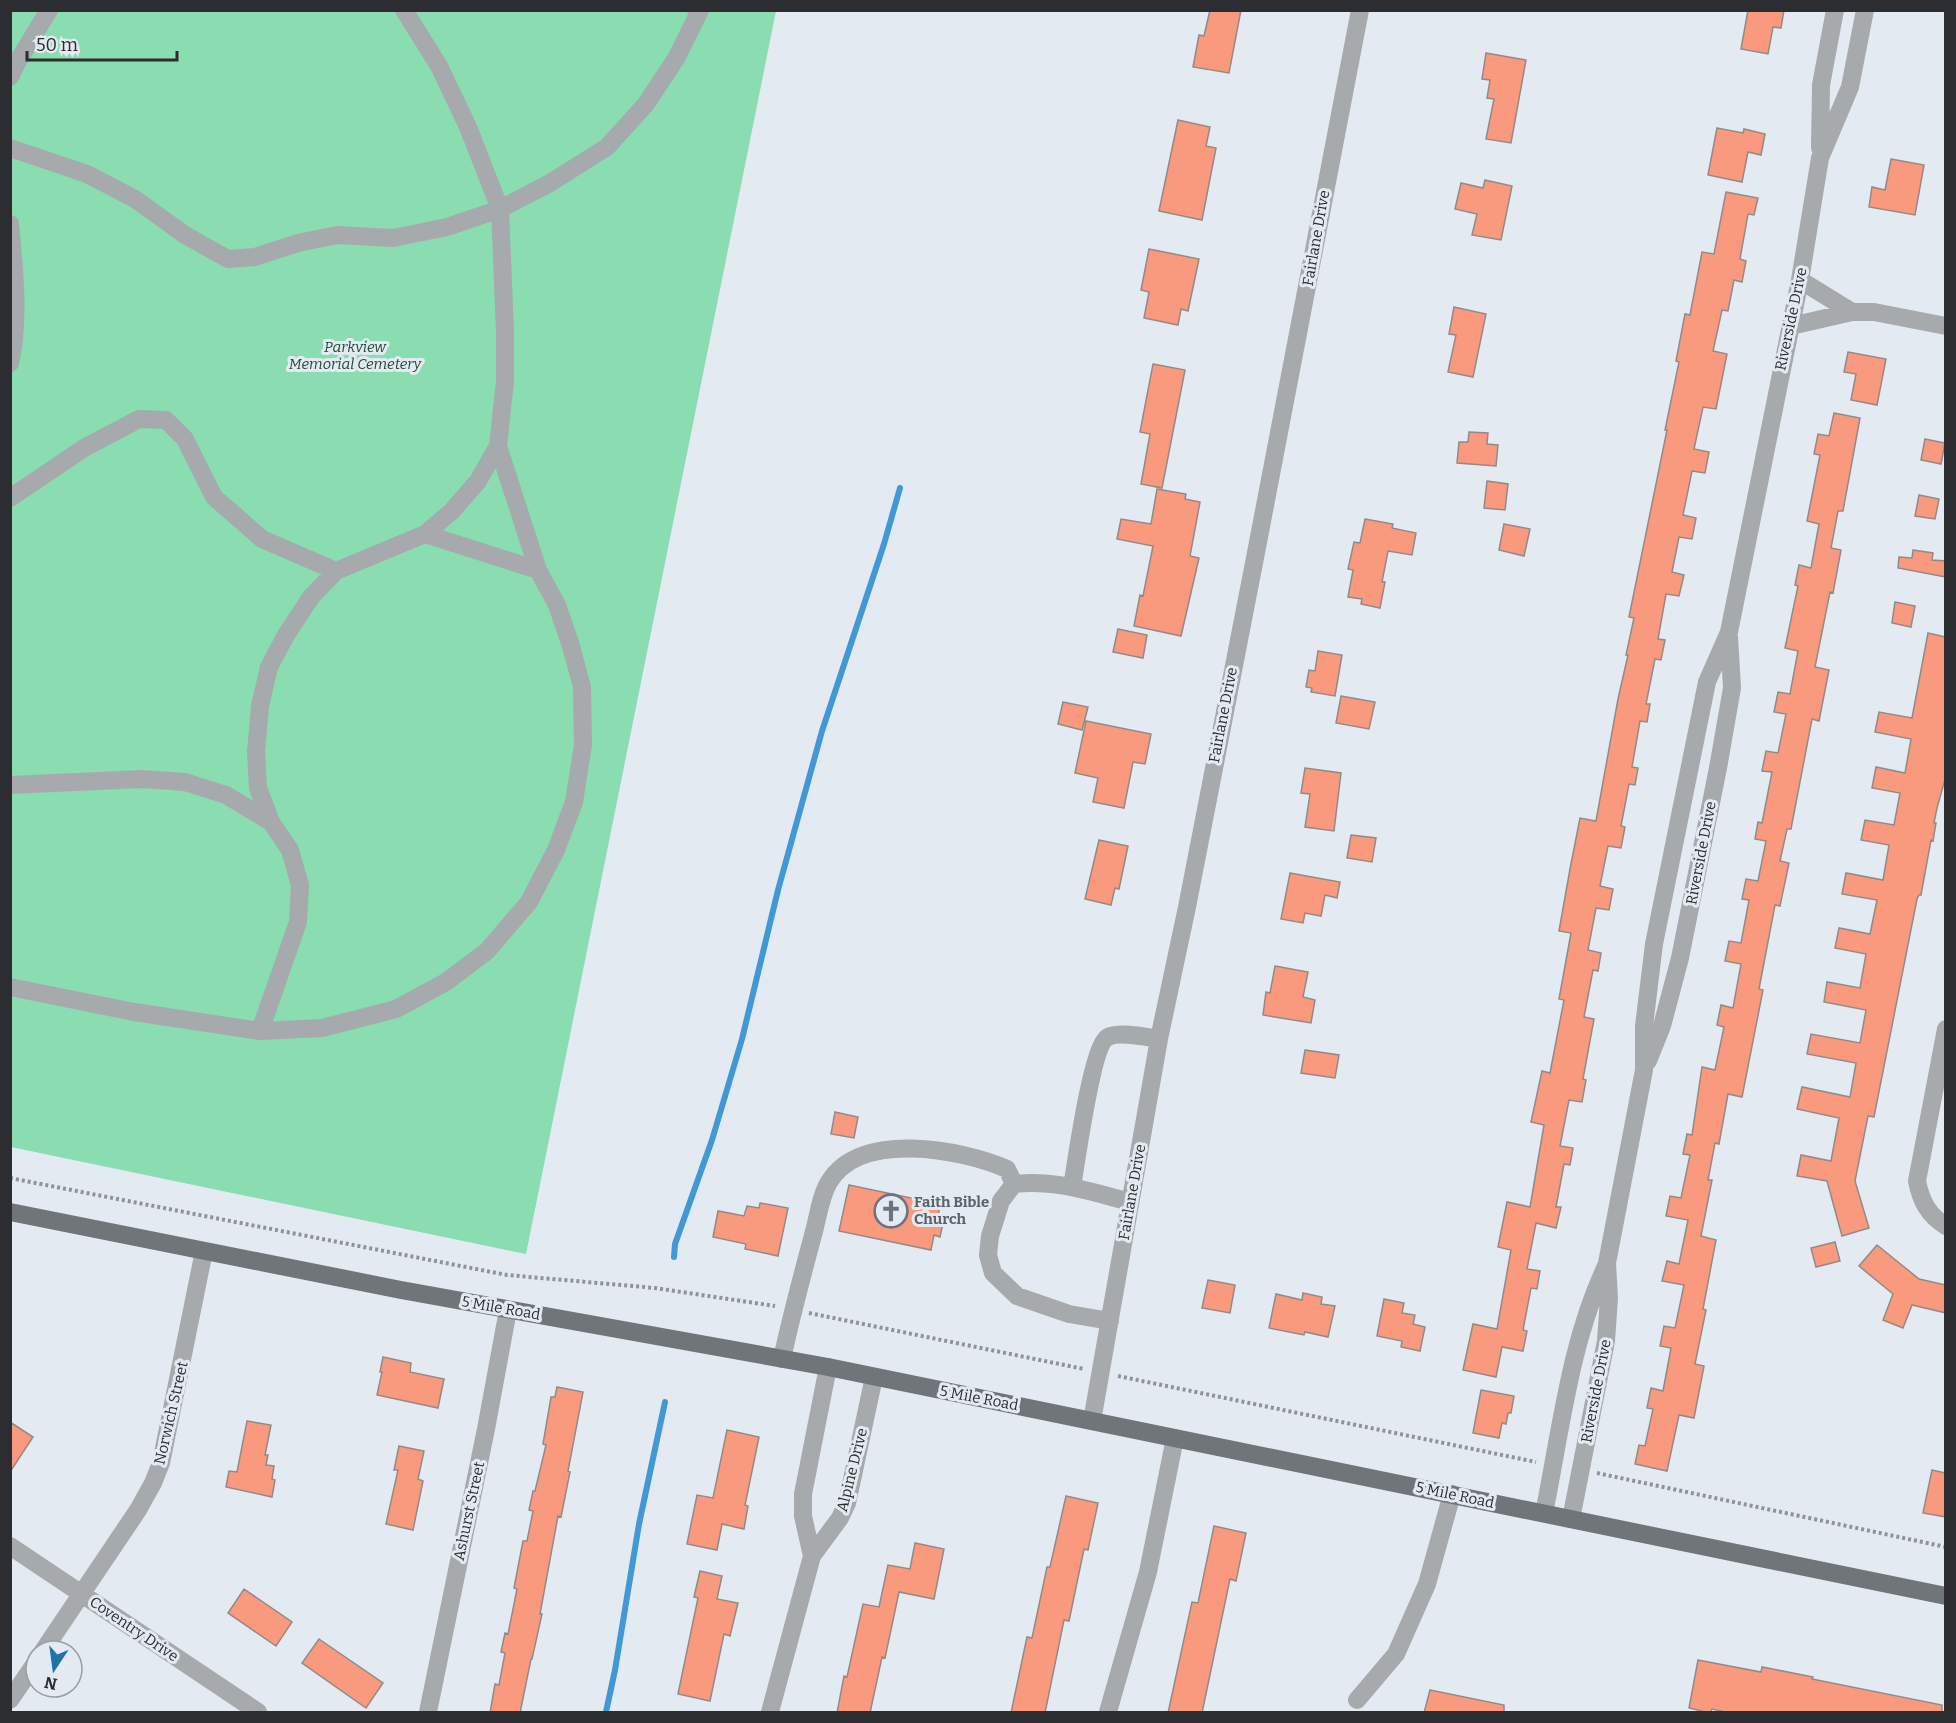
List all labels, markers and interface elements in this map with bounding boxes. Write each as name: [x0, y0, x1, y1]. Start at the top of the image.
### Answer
scale bar: [27, 24, 177, 62]
text: 50 m: [36, 34, 78, 56]
street label: Fairlane Drive: [1299, 189, 1333, 287]
street label: Riverside Drive: [1771, 266, 1811, 372]
park label: Parkview Memorial Cemetery: [289, 338, 423, 373]
street label: Fairlane Drive: [1205, 666, 1241, 764]
street label: Riverside Drive: [1682, 800, 1720, 906]
street label: Fairlane Drive: [1115, 1143, 1149, 1241]
church icon: Faith Bible Church: [873, 1193, 909, 1229]
place label: Faith Bible Church: [914, 1193, 989, 1228]
street label: 5 Mile Road: [460, 1292, 542, 1324]
street label: Riverside Drive: [1577, 1338, 1615, 1444]
street label: Norwich Street: [150, 1359, 192, 1466]
street label: 5 Mile Road: [938, 1382, 1020, 1414]
street label: Alpine Drive: [833, 1426, 871, 1514]
street label: Ashurst Street: [450, 1459, 488, 1562]
street label: 5 Mile Road: [1414, 1478, 1496, 1512]
street label: Coventry Drive: [86, 1593, 182, 1665]
north arrow: [24, 1639, 84, 1699]
text: N: [43, 1672, 59, 1694]

